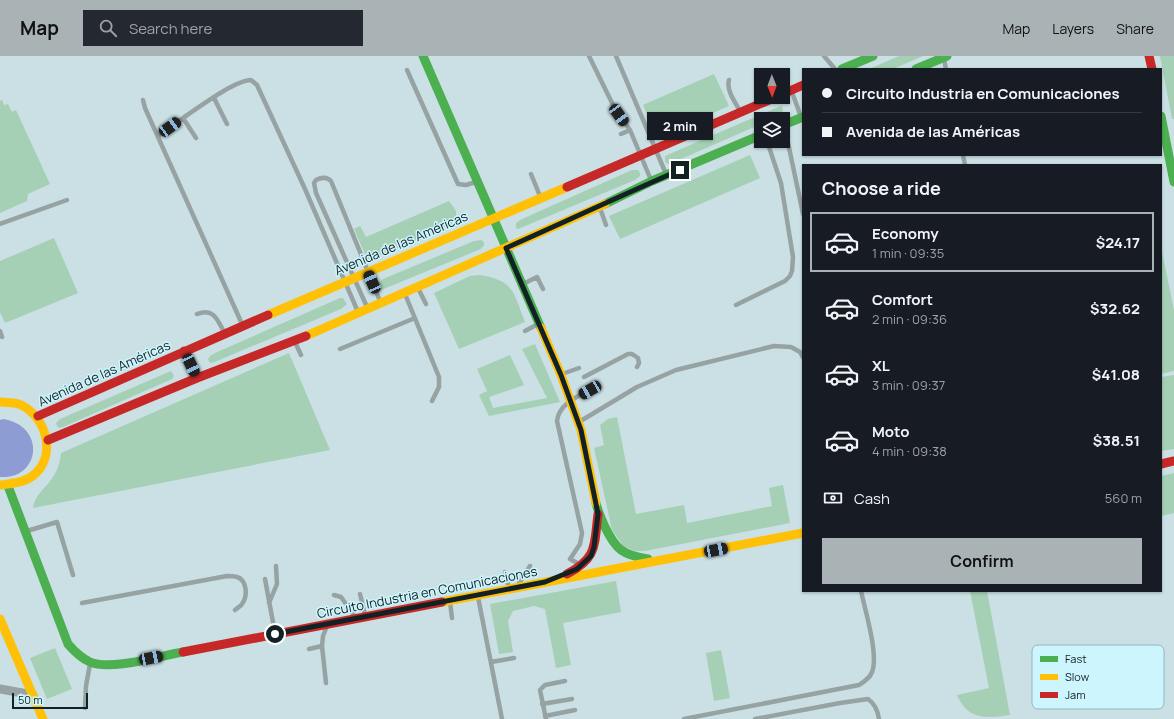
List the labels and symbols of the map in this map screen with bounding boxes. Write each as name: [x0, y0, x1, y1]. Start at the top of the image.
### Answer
north arrow: [754, 68, 790, 104]
car: [607, 102, 631, 128]
callout: 2 min: [647, 112, 713, 140]
car: [157, 115, 183, 139]
route end: [671, 161, 689, 179]
street label: Avenida de las Américas: [332, 207, 471, 279]
car: [362, 269, 382, 295]
street label: Avenida de las Américas: [35, 336, 173, 410]
car: [180, 352, 202, 378]
car: [577, 379, 603, 401]
car: [703, 542, 729, 558]
street label: Circuito Industria en Comunicaciones: [315, 562, 539, 622]
route start: [266, 625, 284, 643]
legend: [1032, 645, 1164, 709]
car: [138, 650, 164, 666]
text: Fast: [1065, 651, 1087, 666]
text: Slow: [1065, 669, 1090, 684]
text: Jam: [1065, 687, 1086, 702]
scale bar: [12, 691, 88, 710]

